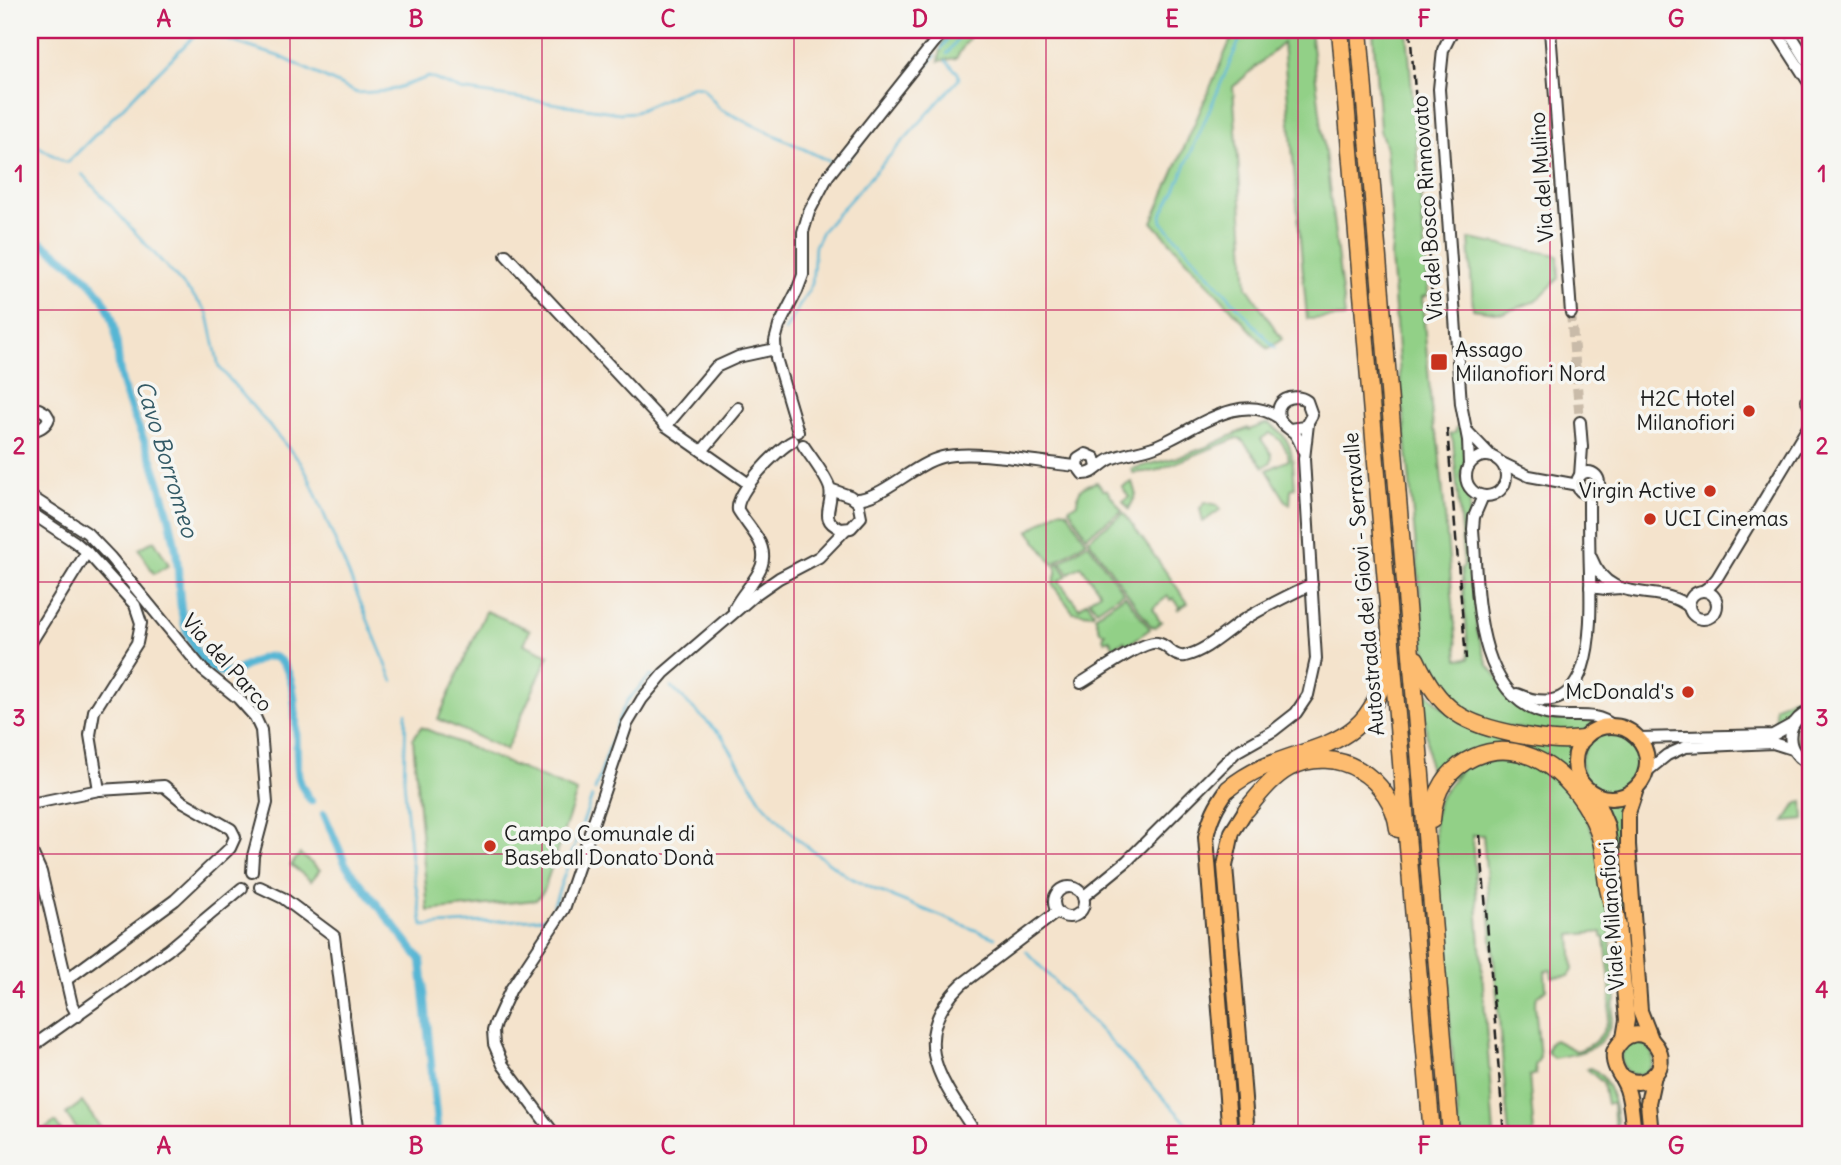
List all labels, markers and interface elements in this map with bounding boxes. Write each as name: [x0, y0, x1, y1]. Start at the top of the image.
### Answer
text: A: [157, 4, 172, 33]
text: B: [408, 4, 424, 33]
text: C: [660, 4, 676, 33]
text: D: [912, 4, 928, 33]
text: E: [1165, 4, 1179, 33]
text: F: [1417, 4, 1431, 33]
text: G: [1668, 4, 1684, 33]
street label: Via del Bosco Rinnovato: [1406, 95, 1449, 322]
street label: Via del Mulino: [1523, 111, 1560, 243]
text: 1: [14, 159, 24, 188]
text: 1: [1817, 159, 1827, 188]
place label: Assago Milanofiori Nord: [1455, 336, 1606, 387]
marker: Assago Milanofiori Nord: [1429, 352, 1449, 372]
water label: Cavo Borromeo: [130, 377, 205, 542]
place label: H2C Hotel Milanofiori: [1636, 385, 1735, 436]
marker: H2C Hotel Milanofiori: [1741, 403, 1757, 419]
text: 2: [13, 431, 26, 460]
street label: Autostrada dei Giovi - Serravalle: [1337, 431, 1390, 737]
text: 2: [1816, 431, 1829, 460]
place label: Virgin Active: [1579, 477, 1696, 504]
marker: Virgin Active: [1702, 483, 1718, 499]
place label: UCI Cinemas: [1664, 505, 1788, 532]
marker: UCI Cinemas: [1642, 511, 1658, 527]
street label: Via del Parco: [176, 608, 279, 717]
place label: McDonald's: [1565, 678, 1674, 705]
marker: McDonald's: [1680, 684, 1696, 700]
text: 3: [12, 703, 26, 732]
text: 3: [1815, 703, 1829, 732]
place label: Campo Comunale di Baseball Donato Donà: [504, 820, 714, 871]
marker: Campo Comunale di Baseball Donato Donà: [482, 838, 498, 854]
street label: Viale Milanofiori: [1593, 840, 1630, 992]
text: 4: [12, 975, 26, 1004]
text: 4: [1815, 975, 1829, 1004]
text: A: [157, 1131, 172, 1160]
text: B: [408, 1131, 424, 1160]
text: C: [660, 1131, 676, 1160]
text: D: [912, 1131, 928, 1160]
text: E: [1165, 1131, 1179, 1160]
text: F: [1417, 1131, 1431, 1160]
text: G: [1668, 1131, 1684, 1160]

